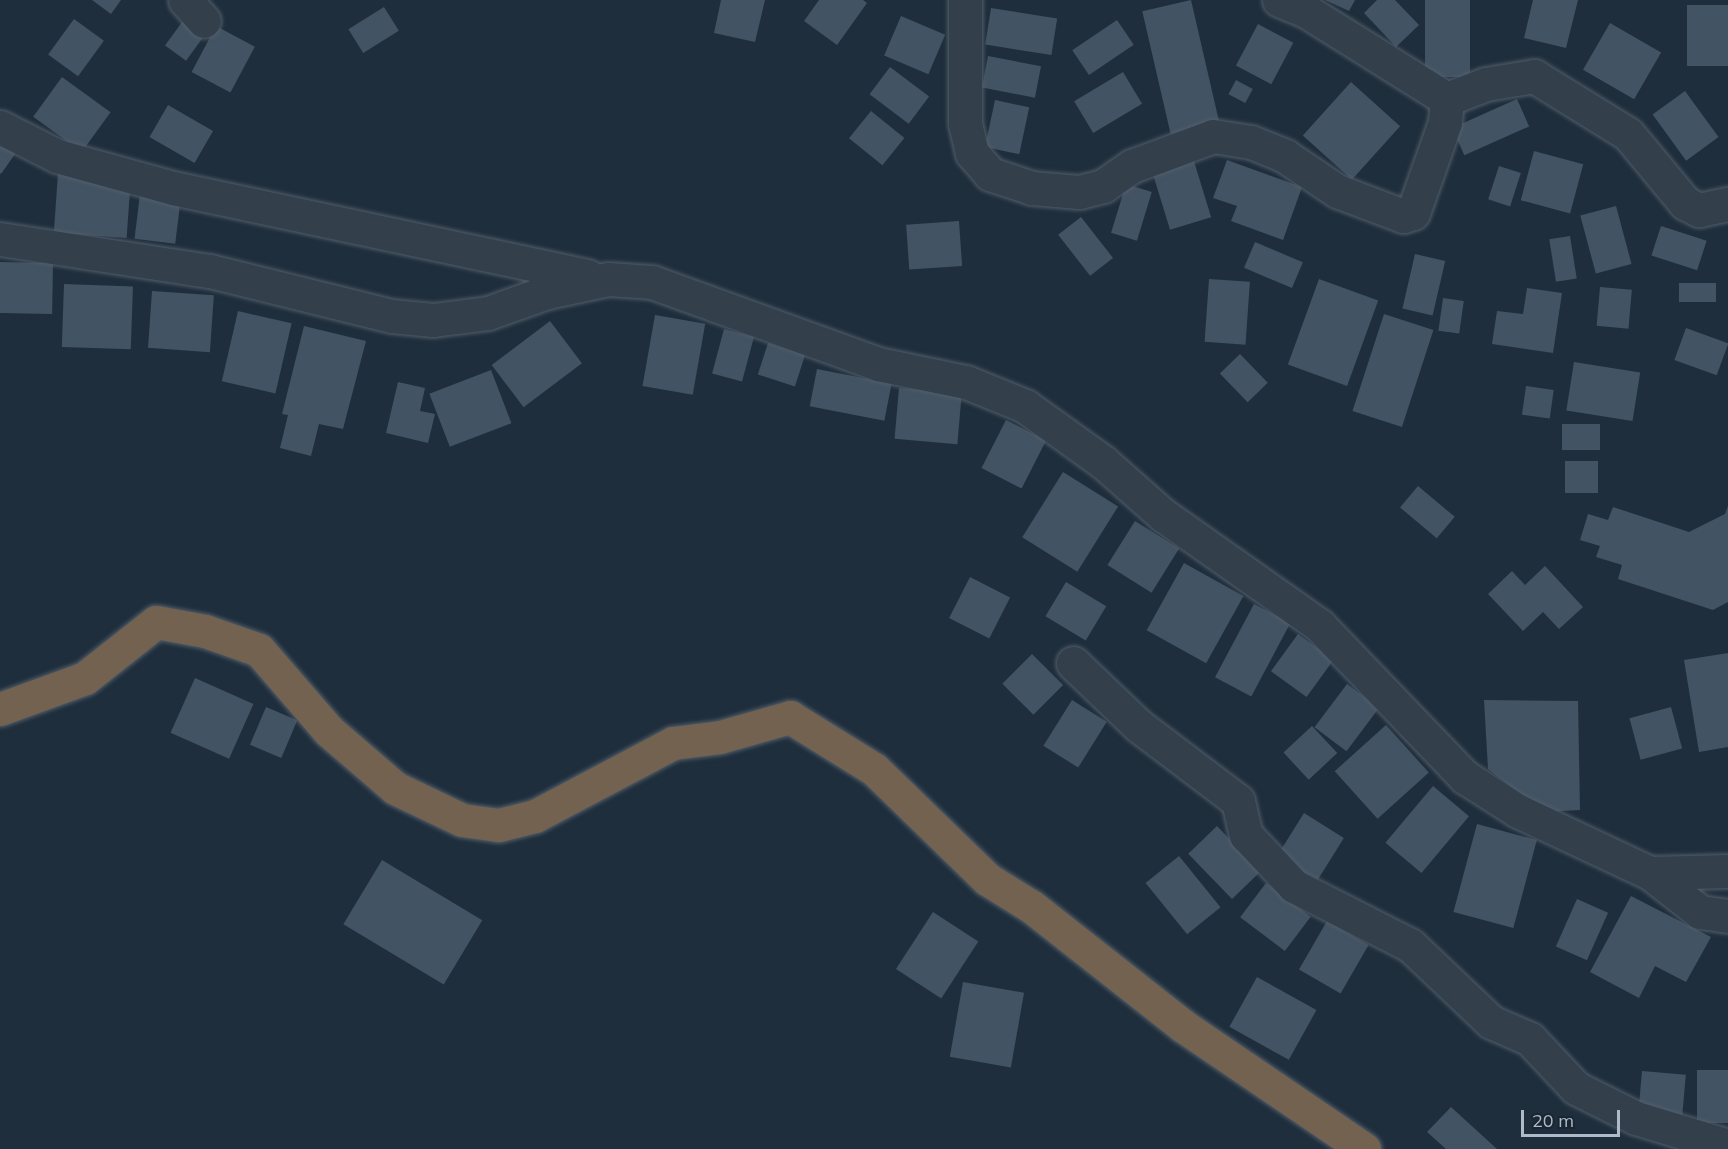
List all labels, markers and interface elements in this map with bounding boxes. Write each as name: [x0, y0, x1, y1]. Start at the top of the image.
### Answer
scale bar: [1524, 1098, 1623, 1136]
text: 20 m: [1532, 1109, 1574, 1132]

